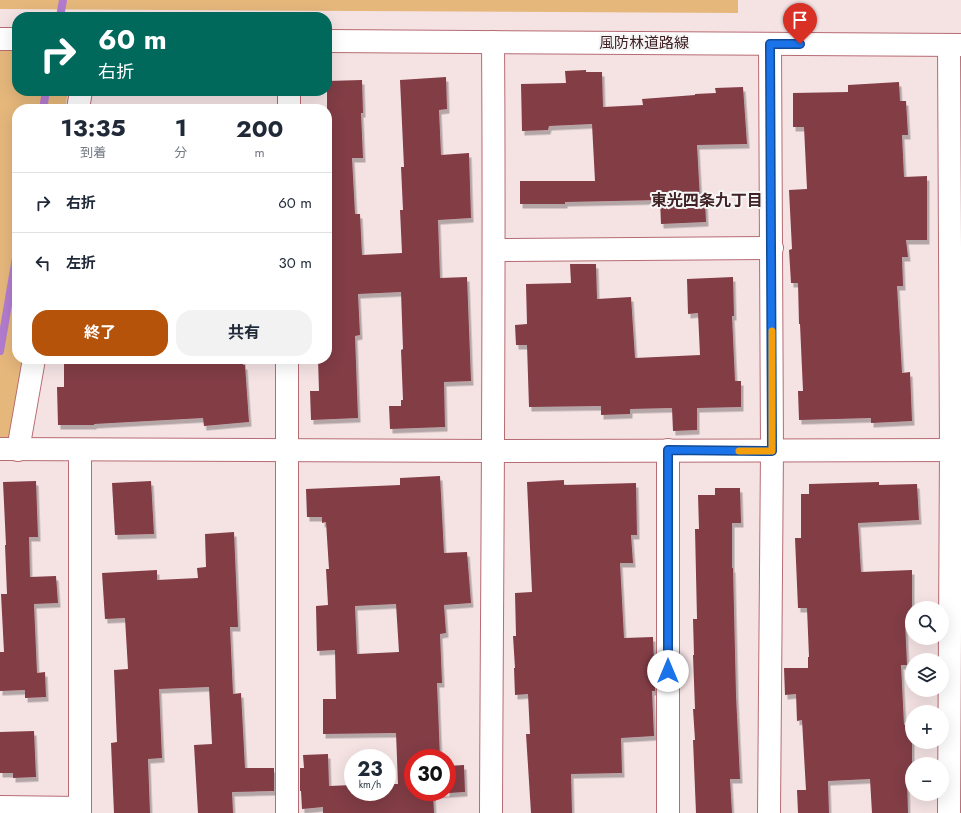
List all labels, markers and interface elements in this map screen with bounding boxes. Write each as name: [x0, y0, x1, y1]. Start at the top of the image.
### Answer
pin: [783, 3, 817, 44]
icon: arrive: [789, 9, 811, 31]
text: 60 m: [98, 19, 167, 60]
icon: right: [32, 28, 84, 80]
street label: 風防林道路線: [599, 32, 689, 54]
text: 右折: [98, 59, 134, 85]
text: 13:35: [61, 110, 126, 145]
text: 1: [175, 110, 187, 145]
text: 200: [236, 111, 283, 146]
text: 到着: [80, 143, 106, 162]
text: 分: [174, 143, 187, 162]
text: m: [255, 143, 265, 162]
district label: 東光四条九丁目: [651, 189, 763, 212]
icon: right: [32, 192, 54, 214]
text: 右折: [66, 192, 96, 214]
text: 60 m: [278, 192, 312, 214]
icon: left: [32, 252, 54, 274]
text: 左折: [66, 252, 96, 274]
text: 30 m: [279, 252, 312, 274]
button: 終了: [32, 310, 168, 356]
button: 共有: [176, 310, 312, 356]
map controls: [905, 601, 949, 801]
button: search: [905, 601, 949, 645]
position arrow: [647, 650, 689, 692]
button: layers: [905, 653, 949, 697]
button: +: [905, 705, 949, 749]
speed limit sign: 30: [404, 749, 456, 801]
text: 23: [357, 755, 383, 784]
button: −: [905, 757, 949, 801]
text: km/h: [359, 777, 381, 792]

